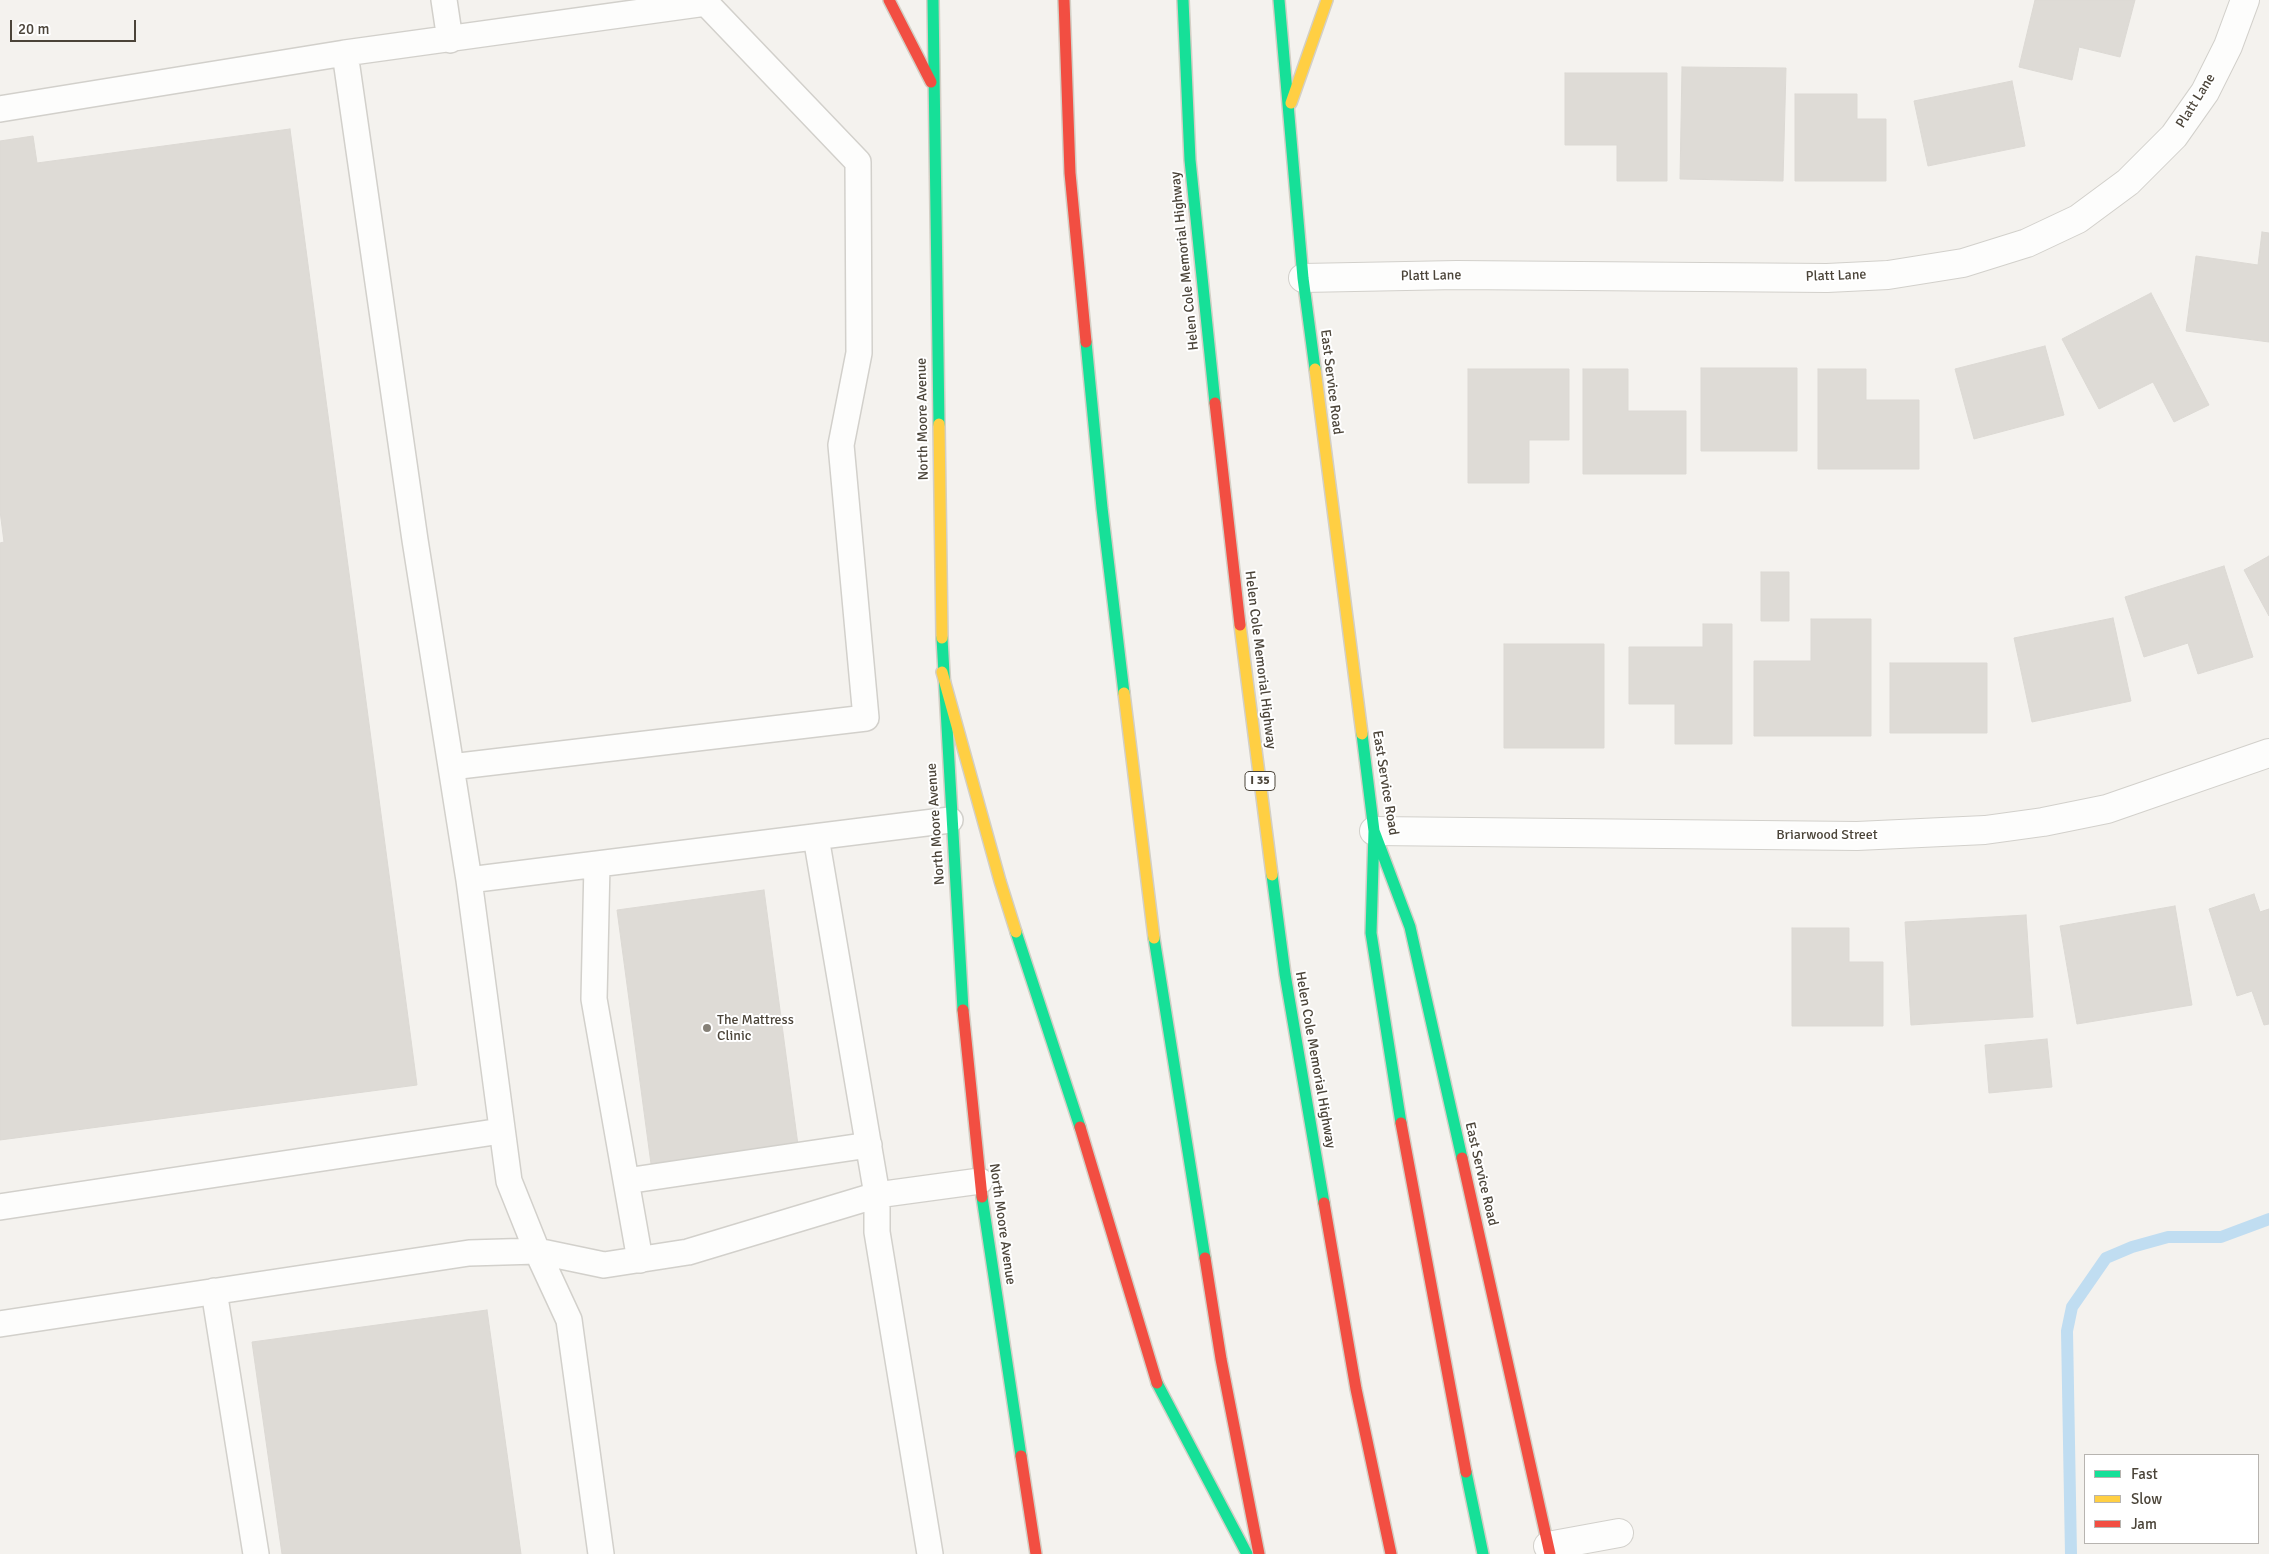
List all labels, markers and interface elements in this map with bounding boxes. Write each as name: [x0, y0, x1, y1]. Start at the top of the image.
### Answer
scale bar: [12, 10, 139, 42]
text: 20 m: [18, 20, 49, 38]
street label: Platt Lane: [2173, 71, 2219, 131]
street label: Helen Cole Memorial Highway: [1167, 171, 1203, 351]
street label: Platt Lane: [1400, 267, 1462, 285]
street label: Platt Lane: [1805, 267, 1867, 285]
street label: East Service Road: [1316, 328, 1346, 436]
street label: North Moore Avenue: [914, 358, 932, 480]
street label: Helen Cole Memorial Highway: [1241, 570, 1279, 750]
street label: East Service Road: [1368, 729, 1402, 837]
street label: North Moore Avenue: [923, 762, 949, 886]
road number: I 35: [1245, 771, 1275, 790]
street label: Briarwood Street: [1776, 827, 1878, 843]
street label: Helen Cole Memorial Highway: [1291, 970, 1339, 1150]
place label: The Mattress Clinic: [717, 1012, 794, 1044]
marker: The Mattress Clinic: [701, 1022, 713, 1034]
street label: East Service Road: [1461, 1121, 1501, 1227]
street label: North Moore Avenue: [985, 1162, 1019, 1286]
legend: [2084, 1454, 2259, 1544]
text: Fast: [2131, 1465, 2158, 1483]
text: Slow: [2131, 1490, 2162, 1508]
text: Jam: [2131, 1515, 2157, 1533]

